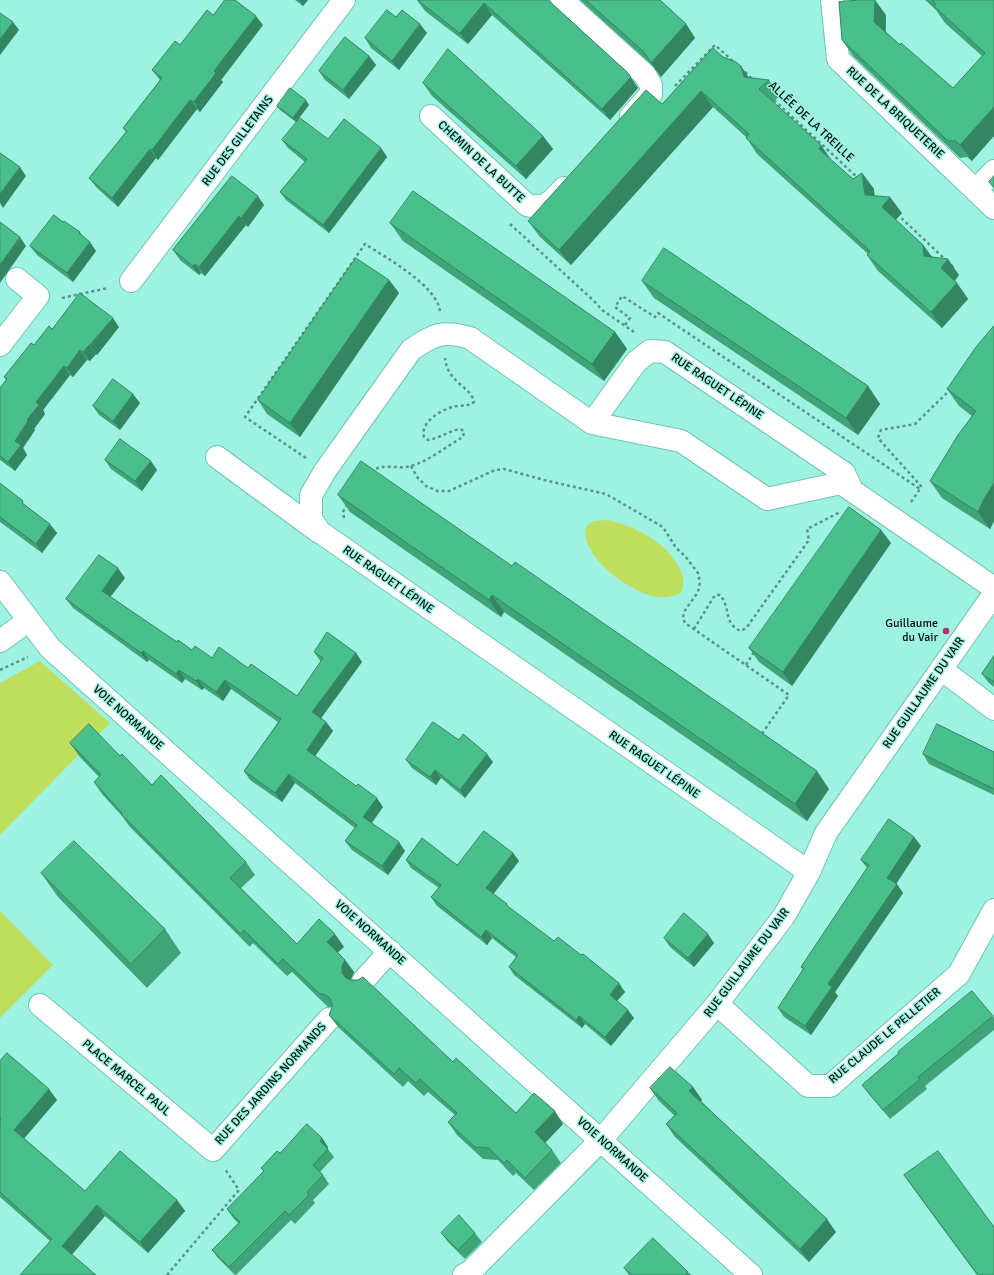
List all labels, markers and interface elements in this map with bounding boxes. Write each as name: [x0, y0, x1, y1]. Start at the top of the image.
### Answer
street label: RUE DE LA BRIQUETERIE: [843, 64, 947, 162]
street label: ALLÉE DE LA TREILLE: [765, 79, 857, 165]
street label: RUE DES GILLETAINS: [199, 93, 277, 189]
street label: CHEMIN DE LA BUTTE: [435, 118, 527, 206]
street label: RUE RAGUET LÉPINE: [668, 351, 766, 423]
street label: RUE RAGUET LÉPINE: [340, 543, 436, 617]
place label: Guillaume du Vair: [885, 617, 938, 645]
marker: Guillaume du Vair: [941, 626, 951, 636]
street label: RUE GUILLAUME DU VAIR: [880, 634, 968, 752]
street label: VOIE NORMANDE: [90, 682, 166, 754]
street label: RUE RAGUET LÉPINE: [606, 728, 702, 802]
street label: VOIE NORMANDE: [332, 897, 408, 969]
street label: RUE GUILLAUME DU VAIR: [701, 906, 793, 1020]
street label: RUE CLAUDE LE PELLETIER: [826, 985, 944, 1087]
street label: RUE DES JARDINS NORMANDS: [212, 1020, 330, 1148]
street label: PLACE MARCEL PAUL: [79, 1037, 173, 1119]
street label: VOIE NORMANDE: [574, 1114, 650, 1186]

